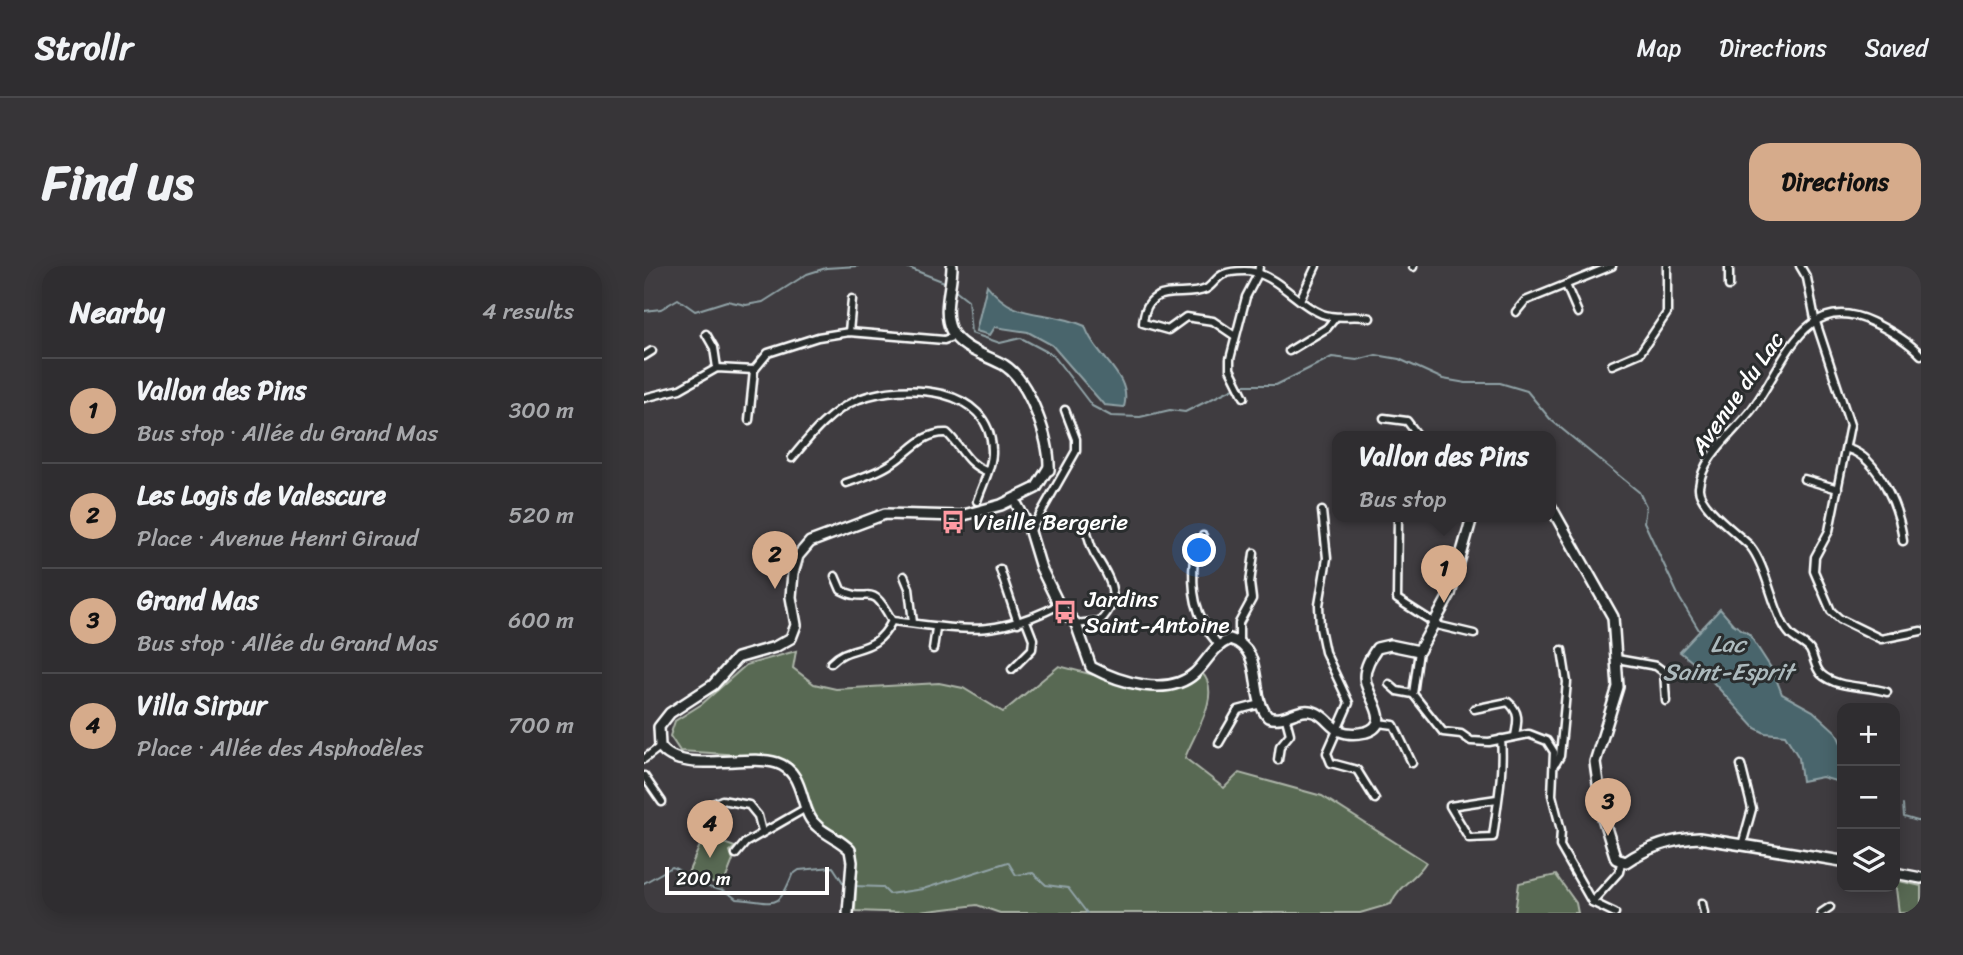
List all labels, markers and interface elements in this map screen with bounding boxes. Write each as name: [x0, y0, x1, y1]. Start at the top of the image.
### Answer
text: Strollr: [35, 19, 133, 77]
text: Map: [1637, 27, 1681, 69]
text: Directions: [1719, 27, 1827, 69]
text: Saved: [1865, 27, 1928, 69]
text: Find us: [42, 139, 194, 226]
button: Directions: [1749, 143, 1921, 221]
text: Nearby: [70, 285, 165, 339]
text: 4 results: [482, 291, 574, 332]
street label: Avenue du Lac: [1679, 322, 1796, 465]
text: Vallon des Pins: [137, 367, 307, 413]
text: 1: [88, 390, 98, 431]
text: 300 m: [509, 390, 574, 431]
text: Bus stop · Allée du Grand Mas: [137, 413, 438, 454]
popup: [1332, 431, 1556, 522]
text: Vallon des Pins: [1359, 433, 1529, 479]
text: Les Logis de Valescure: [137, 472, 386, 518]
text: Bus stop: [1359, 479, 1446, 520]
text: 2: [86, 495, 100, 536]
text: 520 m: [508, 495, 574, 536]
place label: Vieille Bergerie: [973, 502, 1128, 543]
bus stop icon: Vieille Bergerie: [939, 508, 967, 536]
text: Place · Avenue Henri Giraud: [137, 518, 418, 559]
pin: 2: [752, 531, 798, 589]
your location: [1182, 533, 1216, 567]
pin: 1: [1421, 545, 1467, 603]
text: Grand Mas: [137, 577, 259, 623]
place label: Jardins Saint-Antoine: [1084, 579, 1230, 646]
bus stop icon: Jardins Saint-Antoine: [1051, 598, 1079, 626]
text: 3: [87, 600, 99, 641]
text: 600 m: [508, 600, 574, 641]
text: Bus stop · Allée du Grand Mas: [137, 623, 438, 664]
water label: Lac Saint-Esprit: [1663, 623, 1797, 693]
text: Villa Sirpur: [137, 682, 267, 728]
map controls: [1837, 703, 1900, 892]
button: +: [1837, 703, 1900, 766]
text: 4: [86, 705, 100, 746]
text: 700 m: [508, 705, 574, 746]
text: Place · Allée des Asphodèles: [137, 728, 423, 769]
button: −: [1837, 766, 1900, 829]
pin: 3: [1585, 778, 1631, 836]
pin: 4: [687, 800, 733, 858]
button: layers: [1837, 829, 1900, 892]
text: 200 m: [676, 862, 731, 895]
scale bar: [665, 864, 830, 896]

